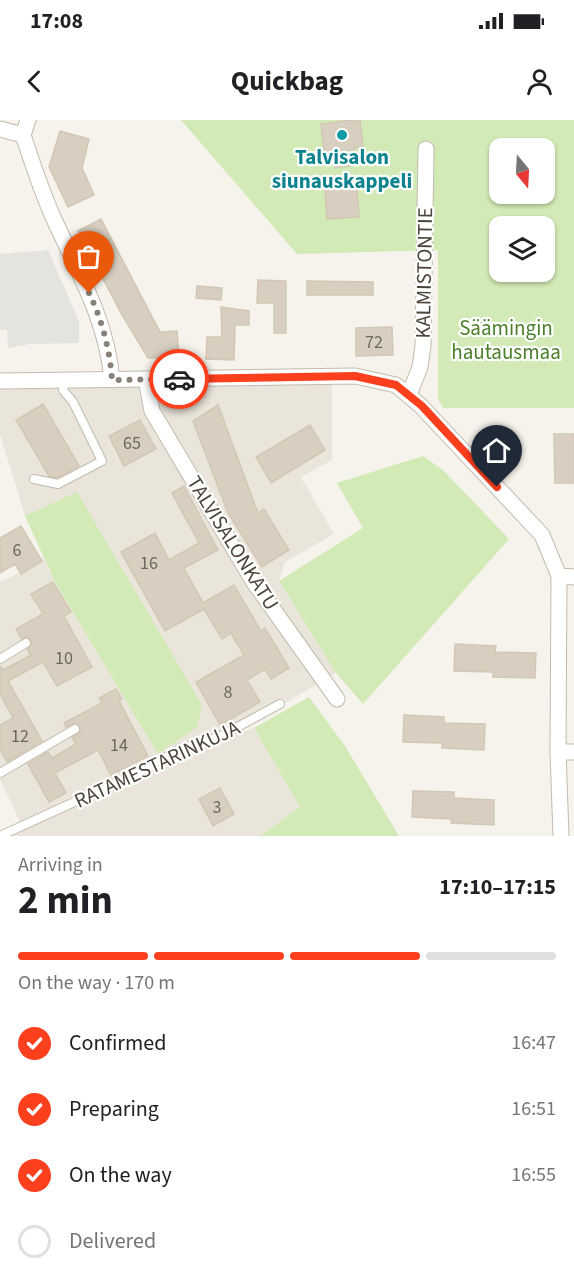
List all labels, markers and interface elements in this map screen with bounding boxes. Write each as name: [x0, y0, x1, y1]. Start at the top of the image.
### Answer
text: 17:08: [30, 5, 83, 37]
text: Quickbag: [231, 62, 343, 101]
icon: back: [18, 65, 51, 98]
icon: person: [523, 65, 556, 98]
marker: Talvisalon siunauskappeli: [335, 128, 349, 142]
north arrow: [489, 138, 555, 204]
map controls: [489, 138, 555, 282]
place label: Talvisalon siunauskappeli: [272, 142, 412, 196]
street label: KALMISTONTIE: [408, 207, 440, 339]
button: layers: [489, 216, 555, 282]
pin: [63, 231, 114, 293]
icon: bag: [72, 240, 105, 273]
park label: Säämingin hautausmaa: [451, 313, 561, 367]
house number: 72: [365, 330, 383, 355]
courier: [149, 349, 209, 409]
icon: car: [163, 363, 196, 396]
pin: [471, 425, 522, 487]
house number: 65: [123, 431, 141, 456]
icon: home: [480, 434, 513, 467]
street label: TALVISALONKATU: [180, 470, 286, 616]
house number: 6: [13, 538, 22, 563]
house number: 16: [140, 551, 158, 576]
house number: 10: [55, 646, 73, 671]
house number: 8: [224, 680, 233, 705]
street label: RATAMESTARINKUJA: [69, 712, 245, 816]
house number: 12: [11, 724, 29, 749]
house number: 14: [110, 733, 128, 758]
house number: 3: [213, 795, 222, 820]
text: Arriving in: [18, 851, 103, 879]
text: 17:10–17:15: [439, 871, 556, 903]
text: 2 min: [18, 873, 113, 929]
text: On the way · 170 m: [18, 969, 175, 997]
icon: check: [18, 1027, 51, 1060]
text: Confirmed: [69, 1027, 166, 1059]
text: 16:47: [511, 1029, 556, 1057]
icon: check: [18, 1093, 51, 1126]
text: Preparing: [69, 1093, 159, 1125]
text: 16:51: [511, 1095, 556, 1123]
icon: check: [18, 1159, 51, 1192]
text: On the way: [69, 1159, 172, 1191]
text: 16:55: [511, 1161, 556, 1189]
text: Delivered: [69, 1225, 156, 1257]

